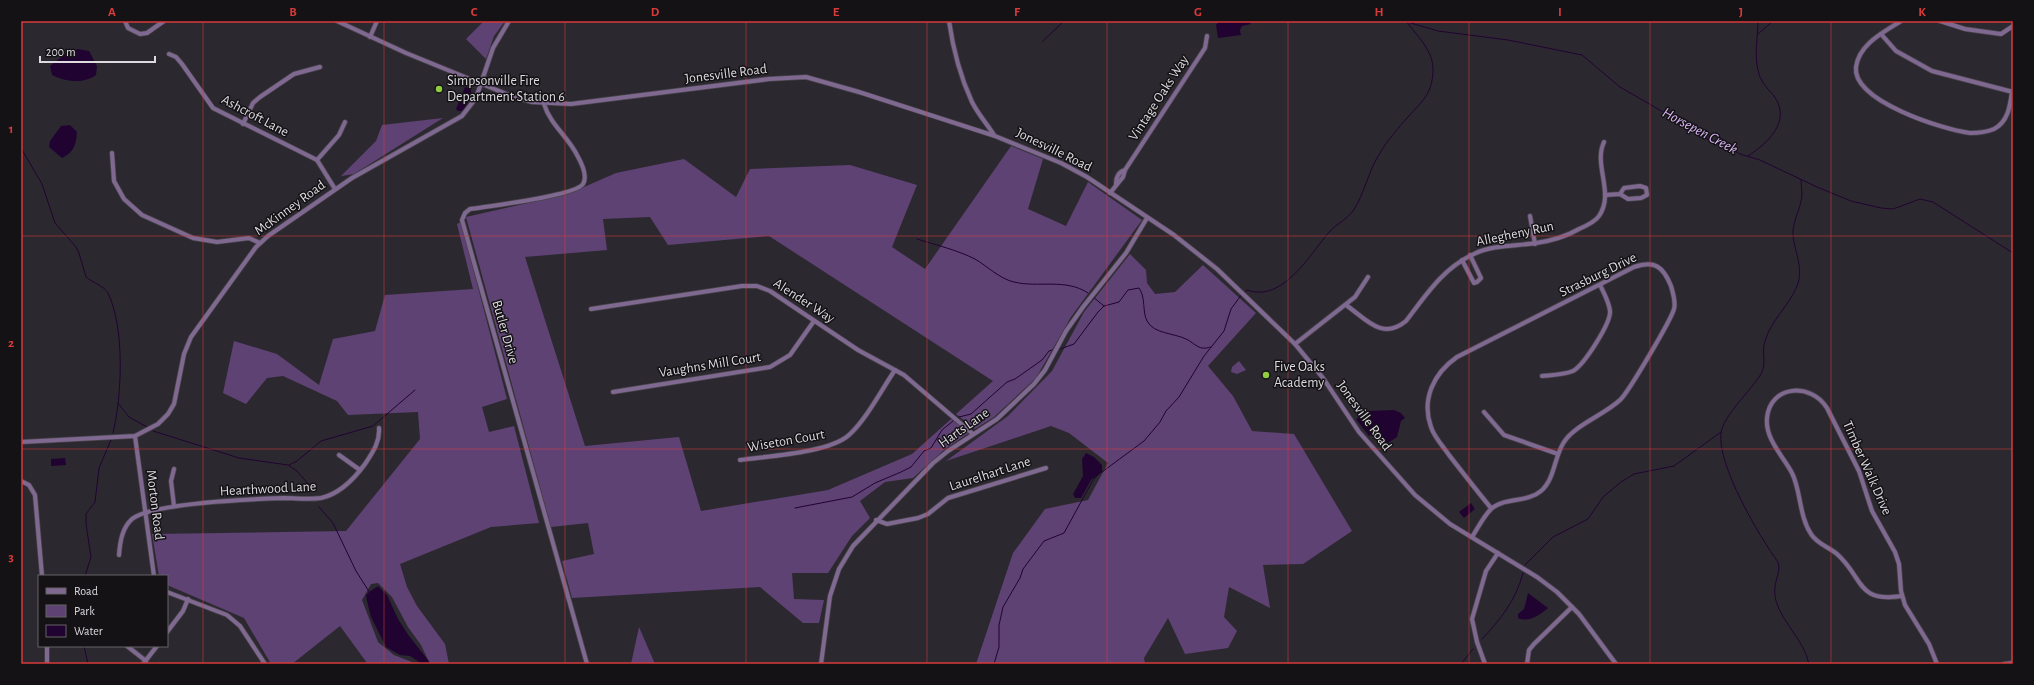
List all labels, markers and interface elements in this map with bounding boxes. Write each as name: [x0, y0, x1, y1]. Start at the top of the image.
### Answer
text: A: [108, 6, 116, 19]
text: B: [289, 6, 297, 19]
text: C: [471, 6, 478, 19]
text: D: [651, 6, 660, 19]
text: E: [833, 6, 840, 19]
text: F: [1014, 6, 1021, 19]
text: G: [1194, 6, 1202, 19]
text: H: [1374, 6, 1384, 19]
text: I: [1558, 6, 1562, 19]
text: J: [1739, 6, 1743, 19]
text: K: [1918, 6, 1926, 19]
scale bar: [40, 38, 155, 64]
text: 200 m: [46, 46, 76, 58]
street label: Vintage Oaks Way: [1126, 53, 1192, 143]
street label: Jonesville Road: [684, 62, 768, 86]
place label: Simpsonville Fire Department Station 6: [447, 74, 565, 104]
marker: Simpsonville Fire Department Station 6: [434, 84, 444, 94]
street label: Ashcroft Lane: [219, 92, 291, 140]
water label: Horsepen Creek: [1660, 105, 1740, 157]
text: 1: [9, 123, 13, 136]
street label: Jonesville Road: [1014, 126, 1094, 174]
street label: McKinney Road: [252, 178, 328, 238]
street label: Allegheny Run: [1475, 219, 1555, 249]
street label: Strasburg Drive: [1557, 250, 1639, 300]
street label: Alender Way: [771, 276, 837, 326]
street label: Butler Drive: [489, 299, 521, 365]
text: 2: [8, 337, 14, 350]
street label: Vaughns Mill Court: [658, 350, 762, 380]
place label: Five Oaks Academy: [1274, 360, 1325, 390]
marker: Five Oaks Academy: [1261, 370, 1271, 380]
street label: Jonesville Road: [1334, 379, 1394, 453]
street label: Harts Lane: [936, 406, 992, 450]
street label: Timber Walk Drive: [1840, 419, 1894, 517]
street label: Wiseton Court: [746, 427, 826, 455]
street label: Laurelhart Lane: [948, 454, 1032, 494]
street label: Morton Road: [144, 469, 166, 541]
street label: Hearthwood Lane: [219, 479, 317, 499]
text: 3: [8, 551, 14, 564]
legend: [38, 575, 168, 647]
text: Road: [74, 585, 98, 597]
text: Park: [74, 605, 95, 617]
text: Water: [74, 625, 103, 637]

